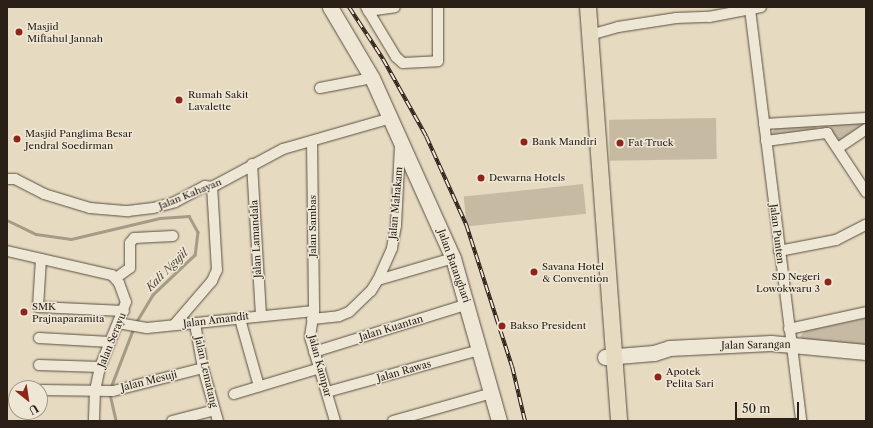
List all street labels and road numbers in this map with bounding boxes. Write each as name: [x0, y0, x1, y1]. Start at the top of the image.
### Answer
street label: Jalan Mahakam: [387, 166, 405, 240]
street label: Jalan Kahayan: [157, 176, 223, 212]
street label: Jalan Sambas: [307, 195, 319, 257]
street label: Jalan Lamandala: [248, 200, 264, 278]
street label: Jalan Punten: [767, 203, 787, 265]
street label: Jalan Batanghari: [435, 228, 473, 304]
street label: Jalan Amandit: [182, 310, 250, 330]
street label: Jalan Serayu: [96, 311, 128, 369]
street label: Jalan Kuantan: [358, 313, 424, 343]
street label: Jalan Kampar: [306, 334, 334, 398]
street label: Jalan Lematang: [192, 335, 220, 409]
street label: Jalan Sarangan: [721, 338, 791, 352]
street label: Jalan Rawas: [376, 358, 432, 384]
street label: Jalan Mesuji: [120, 368, 178, 394]

